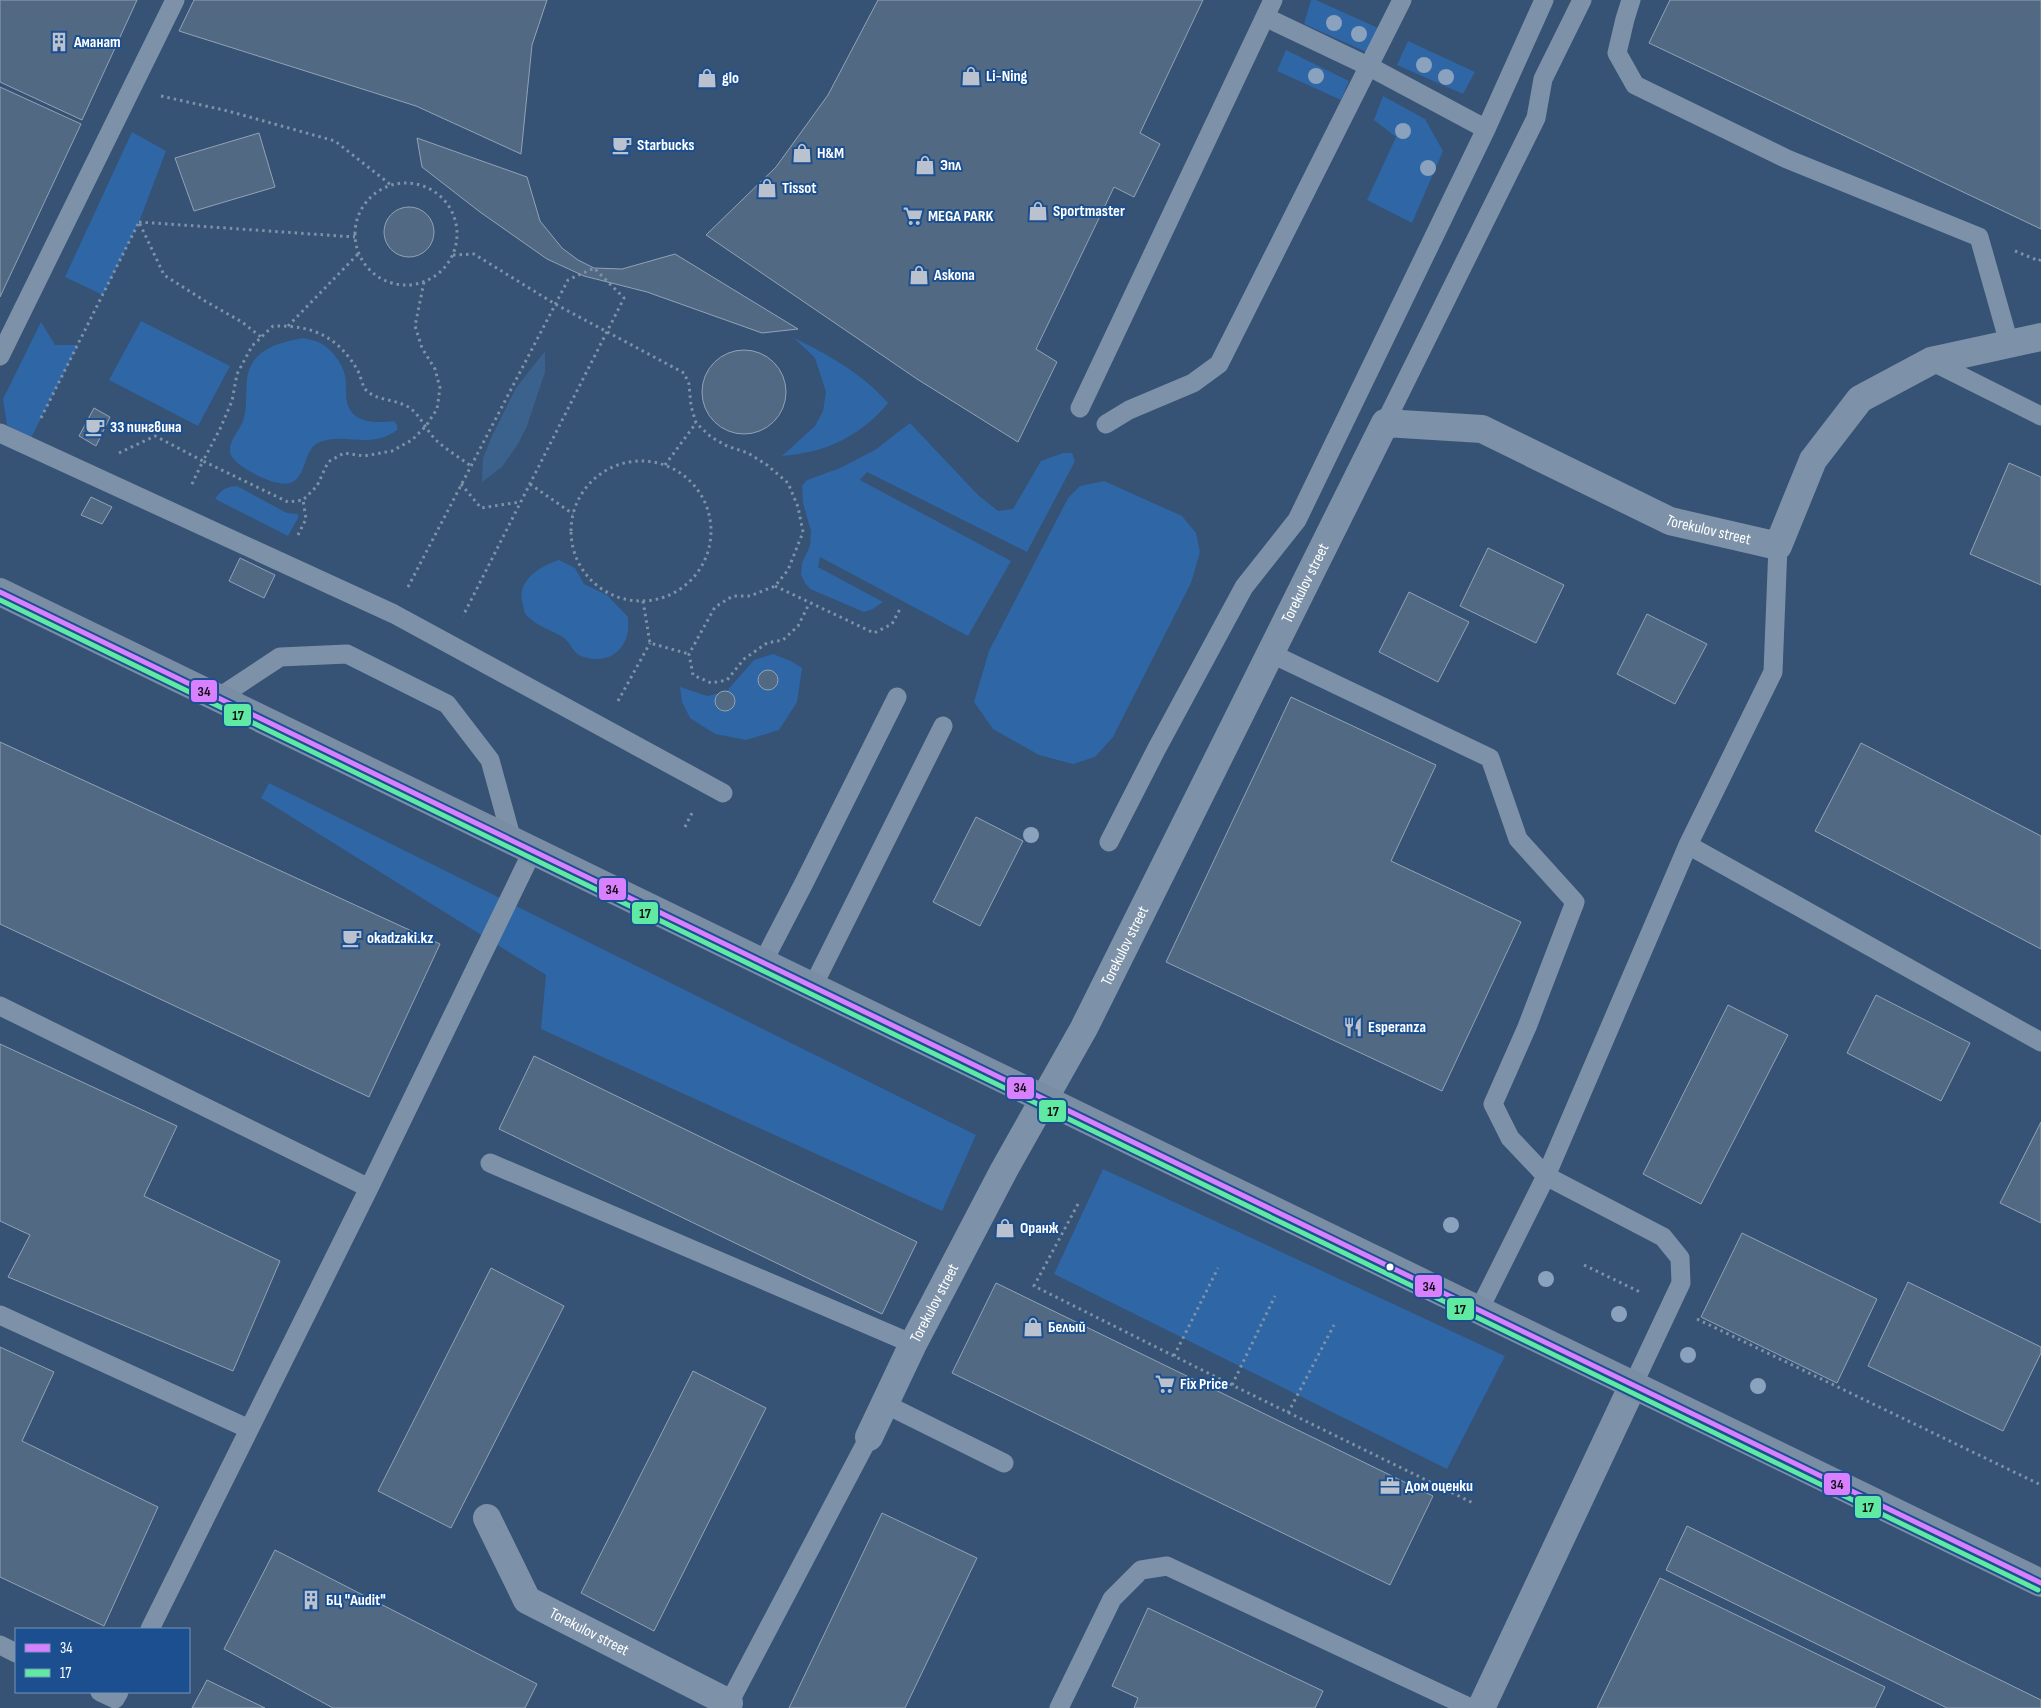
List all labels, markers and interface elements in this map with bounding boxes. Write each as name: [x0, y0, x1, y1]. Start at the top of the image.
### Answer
building icon: Аманат: [48, 31, 70, 53]
place label: Аманат: [73, 33, 121, 52]
shop icon: Li-Ning: [960, 65, 982, 87]
shop icon: glo: [696, 67, 718, 89]
place label: Li-Ning: [986, 67, 1028, 86]
place label: glo: [722, 69, 739, 88]
cafe icon: Starbucks: [611, 134, 633, 156]
place label: Starbucks: [637, 136, 694, 155]
shop icon: H&M: [791, 142, 813, 164]
place label: H&M: [817, 144, 844, 163]
shop icon: Эпл: [914, 154, 936, 176]
place label: Эпл: [940, 156, 962, 175]
shop icon: Tissot: [756, 177, 778, 199]
place label: Tissot: [782, 179, 817, 198]
shop icon: Sportmaster: [1027, 200, 1049, 222]
place label: Sportmaster: [1053, 202, 1125, 221]
supermarket icon: MEGA PARK: [902, 205, 924, 227]
place label: MEGA PARK: [928, 207, 994, 226]
shop icon: Askona: [908, 264, 930, 286]
place label: Askona: [933, 266, 975, 285]
cafe icon: 33 пингвина: [84, 416, 106, 438]
place label: 33 пингвина: [110, 418, 182, 437]
street label: Torekulov street: [1662, 511, 1753, 549]
street label: Torekulov street: [1277, 540, 1333, 626]
line badge: 34: [190, 679, 218, 703]
text: 34: [198, 683, 211, 700]
line badge: 17: [223, 703, 252, 727]
text: 17: [232, 707, 245, 724]
line badge: 34: [598, 877, 627, 901]
text: 34: [606, 881, 619, 898]
line badge: 17: [631, 901, 659, 925]
street label: Torekulov street: [1097, 903, 1153, 989]
text: 17: [639, 905, 652, 922]
cafe icon: okadzaki.kz: [341, 927, 363, 949]
place label: okadzaki.kz: [367, 929, 434, 948]
restaurant icon: Esperanza: [1342, 1016, 1364, 1038]
place label: Esperanza: [1368, 1018, 1426, 1037]
line badge: 34: [1006, 1076, 1035, 1100]
text: 34: [1014, 1079, 1027, 1096]
line badge: 17: [1038, 1099, 1067, 1123]
text: 17: [1047, 1103, 1060, 1120]
shop icon: Оранж: [994, 1217, 1016, 1239]
place label: Оранж: [1020, 1219, 1059, 1238]
street label: Torekulov street: [906, 1260, 963, 1346]
unlabelled marker: [1385, 1262, 1395, 1272]
line badge: 34: [1414, 1274, 1443, 1298]
text: 34: [1423, 1278, 1436, 1295]
line badge: 17: [1446, 1297, 1475, 1321]
text: 17: [1454, 1301, 1467, 1318]
shop icon: Белый: [1022, 1316, 1044, 1338]
place label: Белый: [1048, 1318, 1085, 1337]
supermarket icon: Fix Price: [1154, 1373, 1176, 1395]
place label: Fix Price: [1180, 1375, 1228, 1394]
line badge: 34: [1823, 1472, 1851, 1496]
office icon: Дом оценки: [1379, 1475, 1401, 1497]
text: 34: [1831, 1476, 1844, 1493]
place label: Дом оценки: [1405, 1477, 1473, 1496]
line badge: 17: [1854, 1495, 1882, 1519]
text: 17: [1862, 1499, 1875, 1516]
building icon: БЦ "Audit": [300, 1589, 322, 1611]
place label: БЦ "Audit": [326, 1591, 386, 1610]
street label: Torekulov street: [546, 1604, 632, 1660]
legend: [15, 1628, 190, 1693]
text: 34: [60, 1639, 73, 1658]
text: 17: [60, 1664, 71, 1683]

